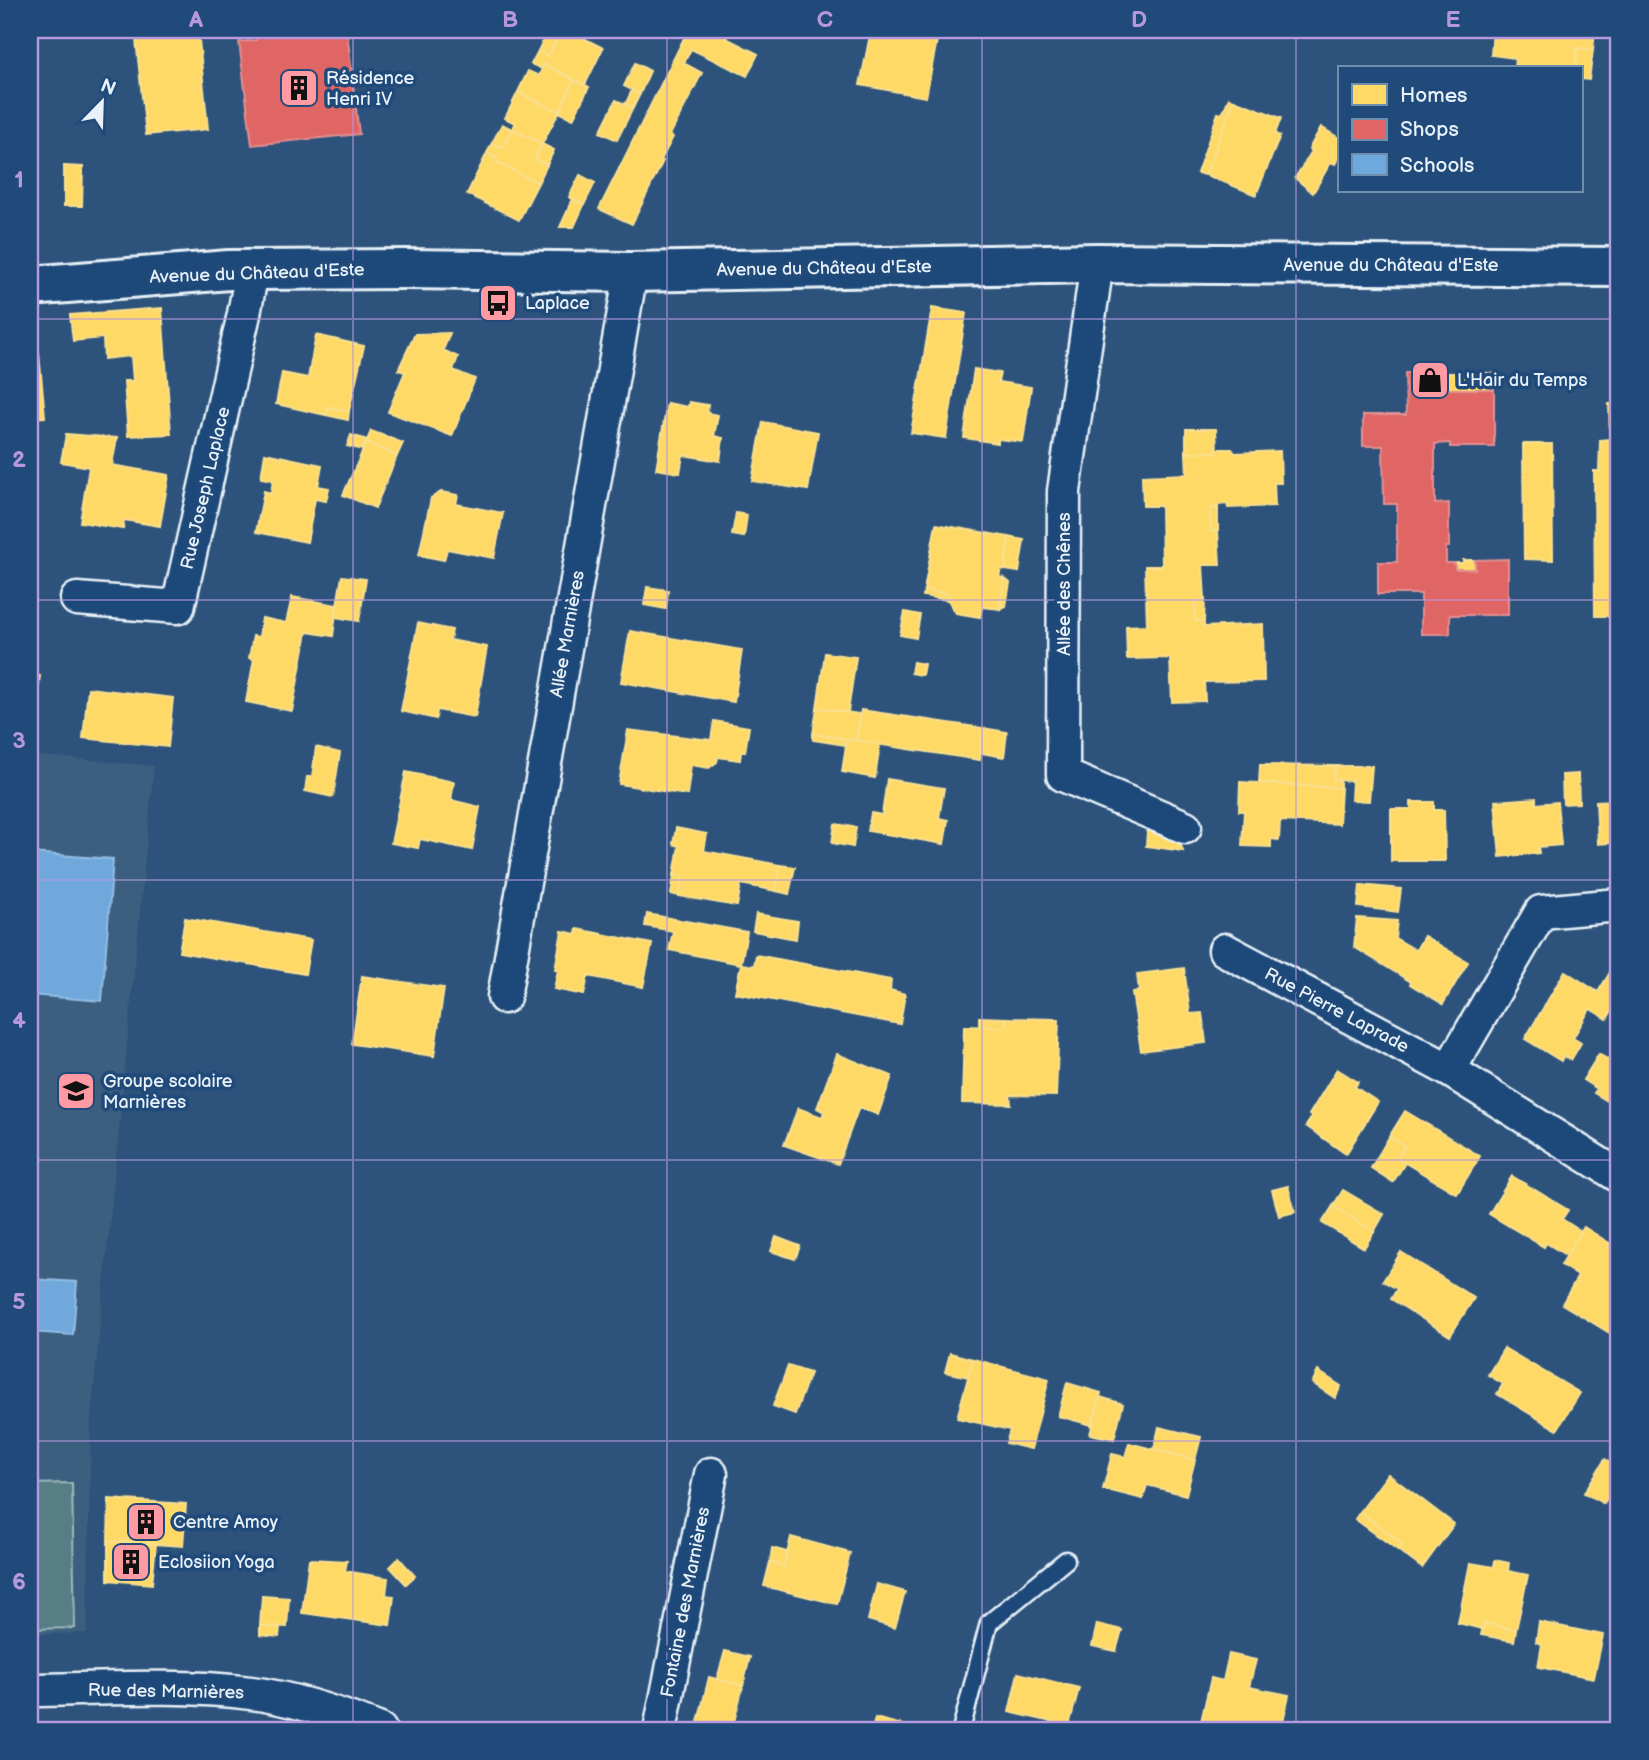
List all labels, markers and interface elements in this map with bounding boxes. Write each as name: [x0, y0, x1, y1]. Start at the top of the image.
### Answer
text: A: [188, 6, 204, 34]
text: B: [502, 6, 518, 34]
text: C: [817, 6, 833, 34]
text: D: [1131, 6, 1147, 34]
text: E: [1446, 6, 1461, 34]
north arrow: [66, 66, 136, 136]
legend: [1338, 66, 1582, 192]
building icon: Résidence Henri IV: [278, 67, 320, 109]
place label: Résidence Henri IV: [326, 68, 414, 110]
text: N: [97, 74, 119, 101]
text: Homes: [1400, 83, 1468, 108]
text: Shops: [1400, 117, 1459, 142]
text: Schools: [1400, 153, 1474, 178]
text: 1: [14, 166, 24, 194]
street label: Avenue du Château d'Este: [1284, 255, 1499, 276]
street label: Avenue du Château d'Este: [716, 256, 932, 281]
street label: Avenue du Château d'Este: [149, 259, 365, 288]
bus stop icon: Laplace: [477, 282, 519, 324]
place label: Laplace: [525, 293, 590, 314]
shop icon: L'Hair du Temps: [1409, 359, 1451, 401]
place label: L'Hair du Temps: [1457, 370, 1587, 391]
street label: Rue Joseph Laplace: [177, 404, 234, 571]
text: 2: [12, 446, 26, 474]
street label: Allée des Chênes: [1054, 512, 1075, 656]
street label: Allée Marnières: [546, 569, 589, 699]
text: 3: [12, 727, 26, 755]
street label: Rue Pierre Laprade: [1261, 963, 1413, 1058]
text: 4: [12, 1007, 26, 1035]
school or university icon: Groupe scolaire Marnières: [55, 1070, 97, 1112]
place label: Groupe scolaire Marnières: [103, 1071, 233, 1113]
text: 5: [12, 1288, 26, 1316]
building icon: Centre Amoy: [125, 1501, 167, 1543]
street label: Fontaine des Marnières: [657, 1505, 714, 1699]
place label: Centre Amoy: [173, 1512, 279, 1533]
building icon: Eclosiion Yoga: [110, 1541, 152, 1583]
place label: Eclosiion Yoga: [158, 1552, 275, 1573]
text: 6: [12, 1568, 26, 1596]
street label: Rue des Marnières: [88, 1680, 244, 1703]

